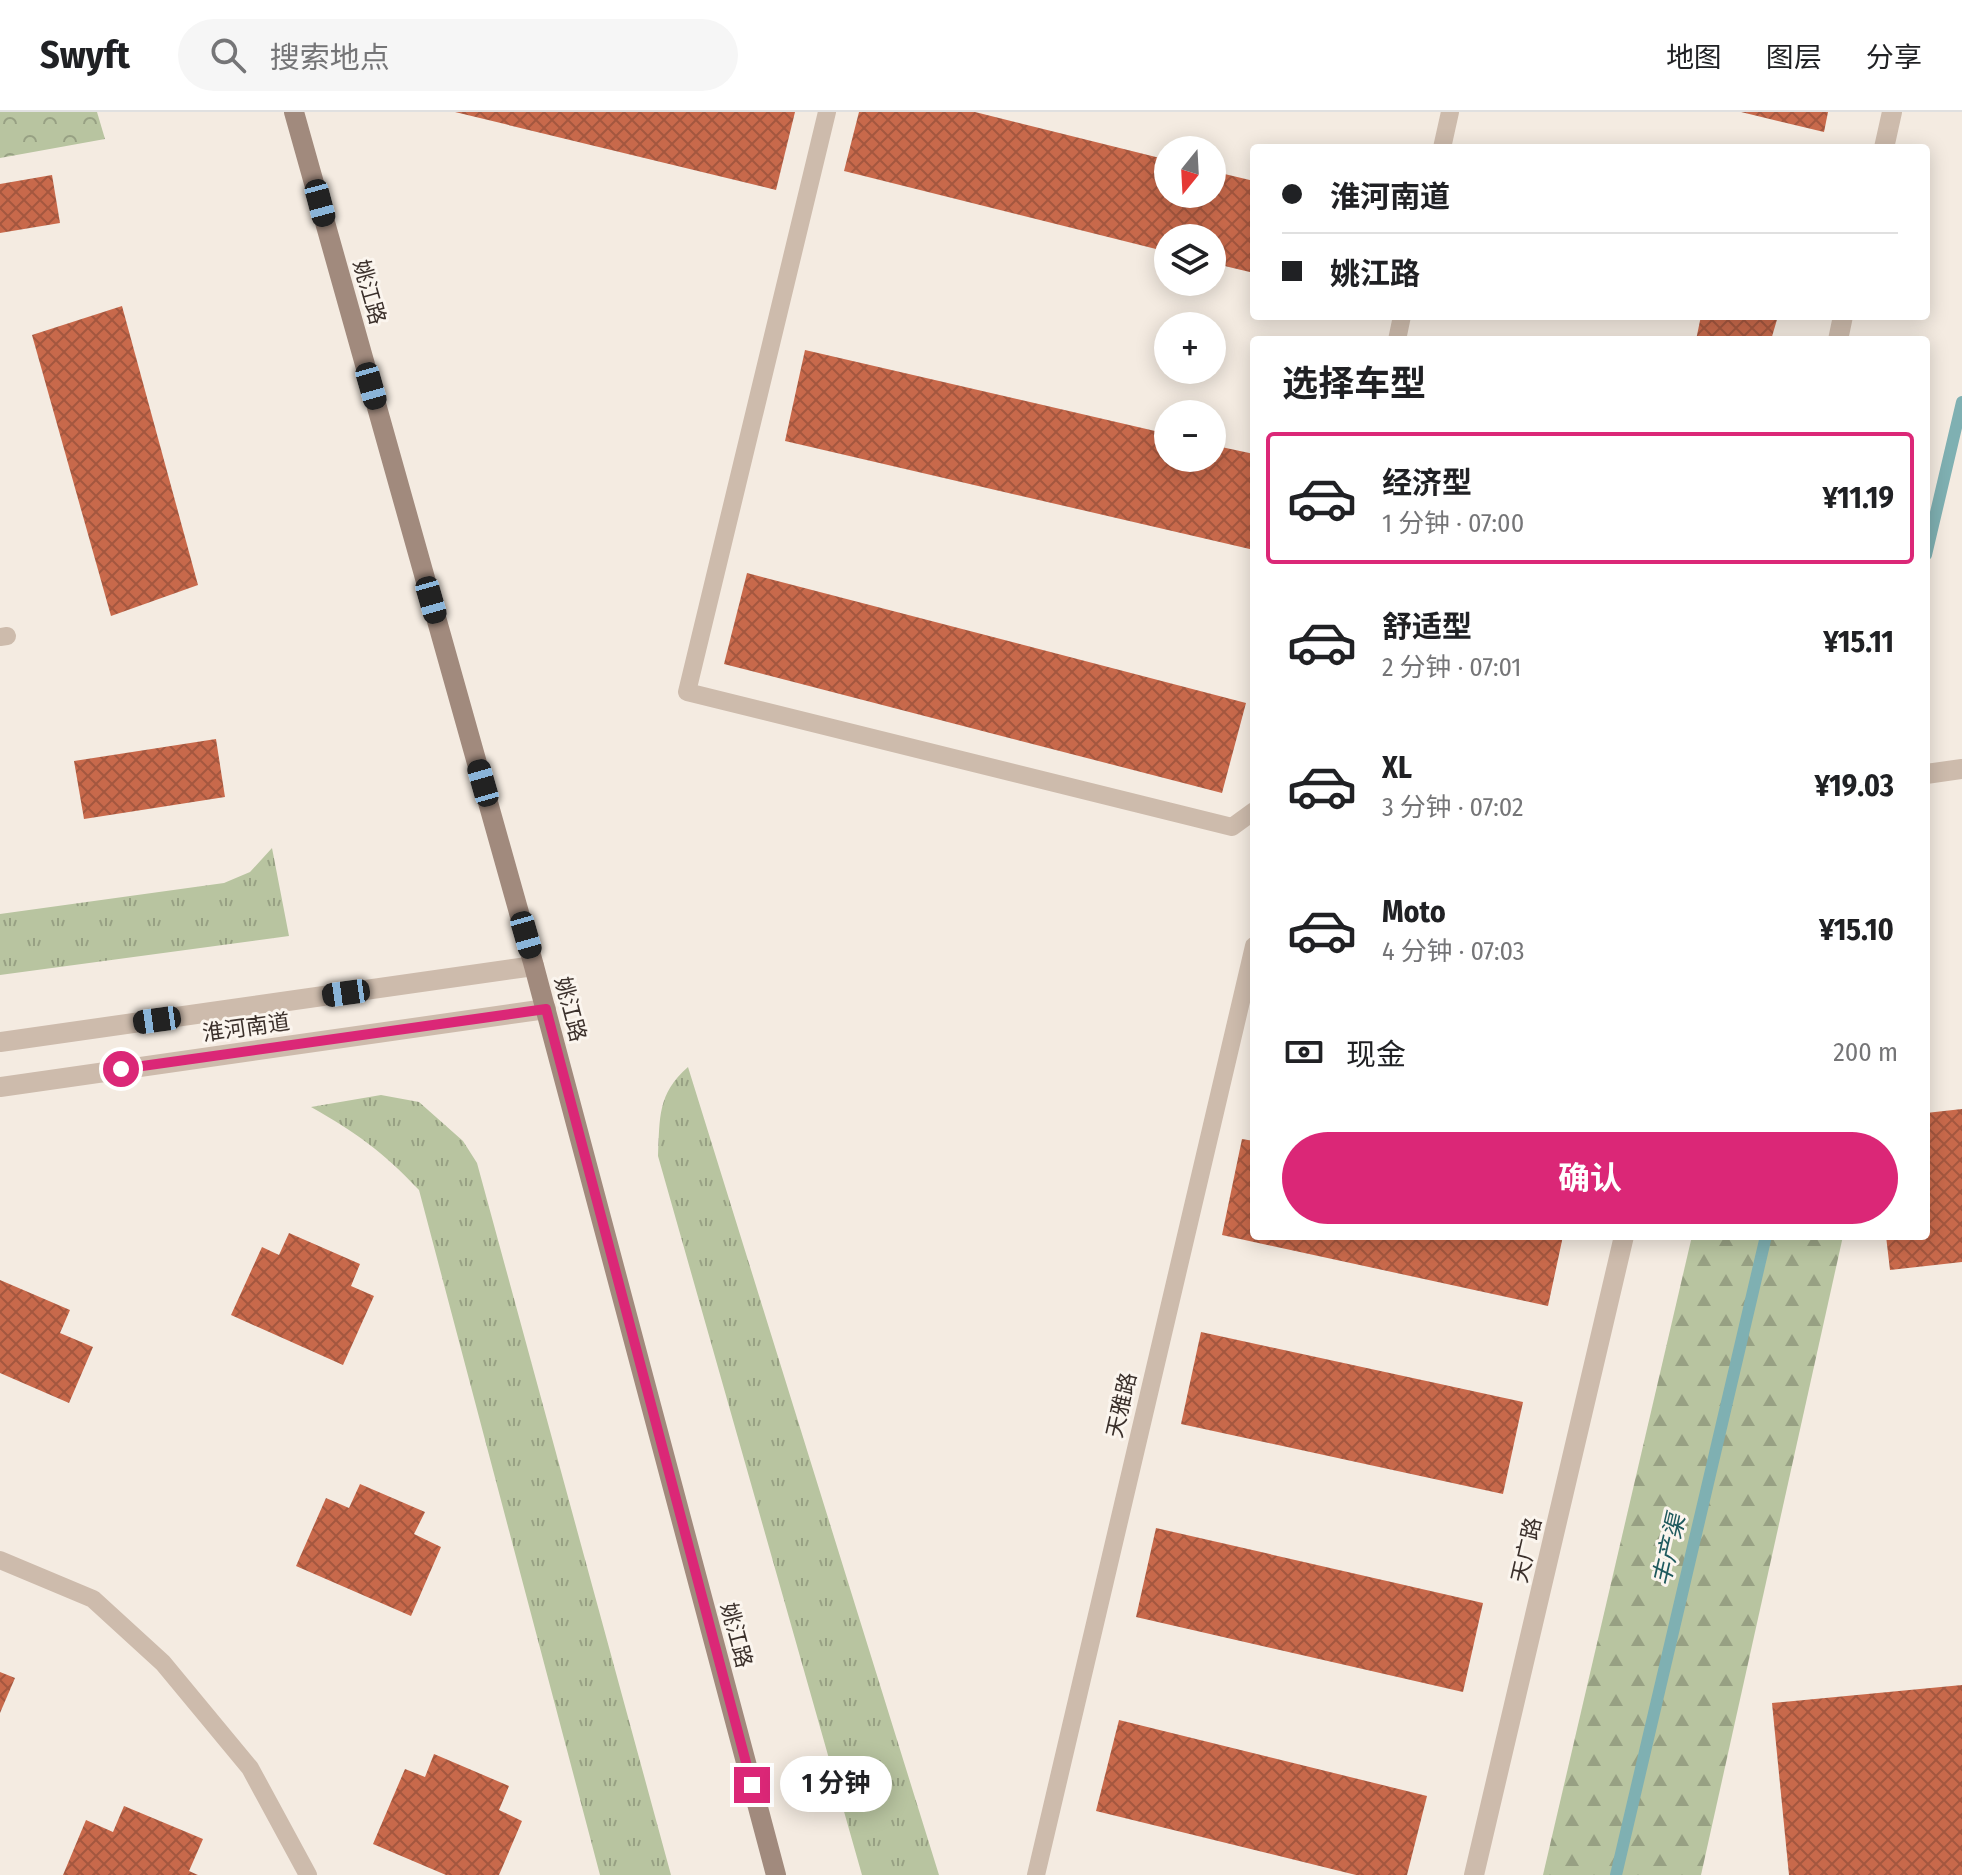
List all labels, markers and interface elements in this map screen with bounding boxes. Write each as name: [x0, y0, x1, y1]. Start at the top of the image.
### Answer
search box: [178, 19, 738, 91]
text: Swyft: [40, 32, 130, 78]
icon: search: [206, 33, 250, 77]
text: 搜索地点: [270, 40, 390, 76]
text: 地图: [1666, 41, 1722, 74]
text: 图层: [1766, 41, 1822, 74]
text: 分享: [1866, 41, 1922, 74]
north arrow: [1154, 136, 1226, 208]
map controls: [1154, 136, 1226, 472]
car: [302, 177, 338, 229]
text: 淮河南道: [1330, 179, 1450, 215]
button: layers: [1154, 224, 1226, 296]
text: 姚江路: [1330, 256, 1420, 292]
street label: 姚江路: [347, 257, 392, 328]
button: +: [1154, 312, 1226, 384]
car: [353, 360, 389, 412]
text: 选择车型: [1282, 362, 1426, 406]
button: −: [1154, 400, 1226, 472]
icon: car: [1286, 462, 1358, 534]
text: 经济型: [1382, 465, 1472, 501]
text: ¥11.19: [1822, 480, 1894, 516]
text: 1 分钟 · 07:00: [1382, 508, 1524, 539]
car: [413, 574, 449, 626]
icon: car: [1286, 606, 1358, 678]
text: 舒适型: [1382, 609, 1472, 645]
text: ¥15.11: [1823, 624, 1894, 660]
text: 2 分钟 · 07:01: [1382, 652, 1521, 683]
icon: car: [1286, 750, 1358, 822]
text: XL: [1382, 750, 1412, 786]
car: [465, 757, 501, 809]
text: ¥19.03: [1814, 768, 1894, 804]
text: 3 分钟 · 07:02: [1382, 792, 1523, 823]
icon: car: [1286, 894, 1358, 966]
text: Moto: [1382, 894, 1446, 930]
car: [508, 909, 544, 961]
text: ¥15.10: [1819, 912, 1894, 948]
text: 4 分钟 · 07:03: [1382, 936, 1525, 967]
street label: 姚江路: [549, 974, 592, 1045]
car: [321, 978, 371, 1008]
car: [132, 1005, 182, 1035]
street label: 淮河南道: [201, 1008, 292, 1047]
icon: cash: [1282, 1030, 1326, 1074]
text: 现金: [1346, 1037, 1406, 1073]
text: 200 m: [1833, 1037, 1898, 1068]
route start: [103, 1051, 139, 1087]
button: 确认: [1282, 1132, 1898, 1224]
street label: 天雅路: [1101, 1370, 1142, 1440]
water label: 丰产渠: [1647, 1509, 1691, 1588]
street label: 天广路: [1506, 1515, 1547, 1585]
street label: 姚江路: [715, 1600, 758, 1671]
callout: 1 分钟: [780, 1757, 892, 1813]
route end: [734, 1767, 770, 1803]
text: 1 分钟: [802, 1768, 870, 1799]

